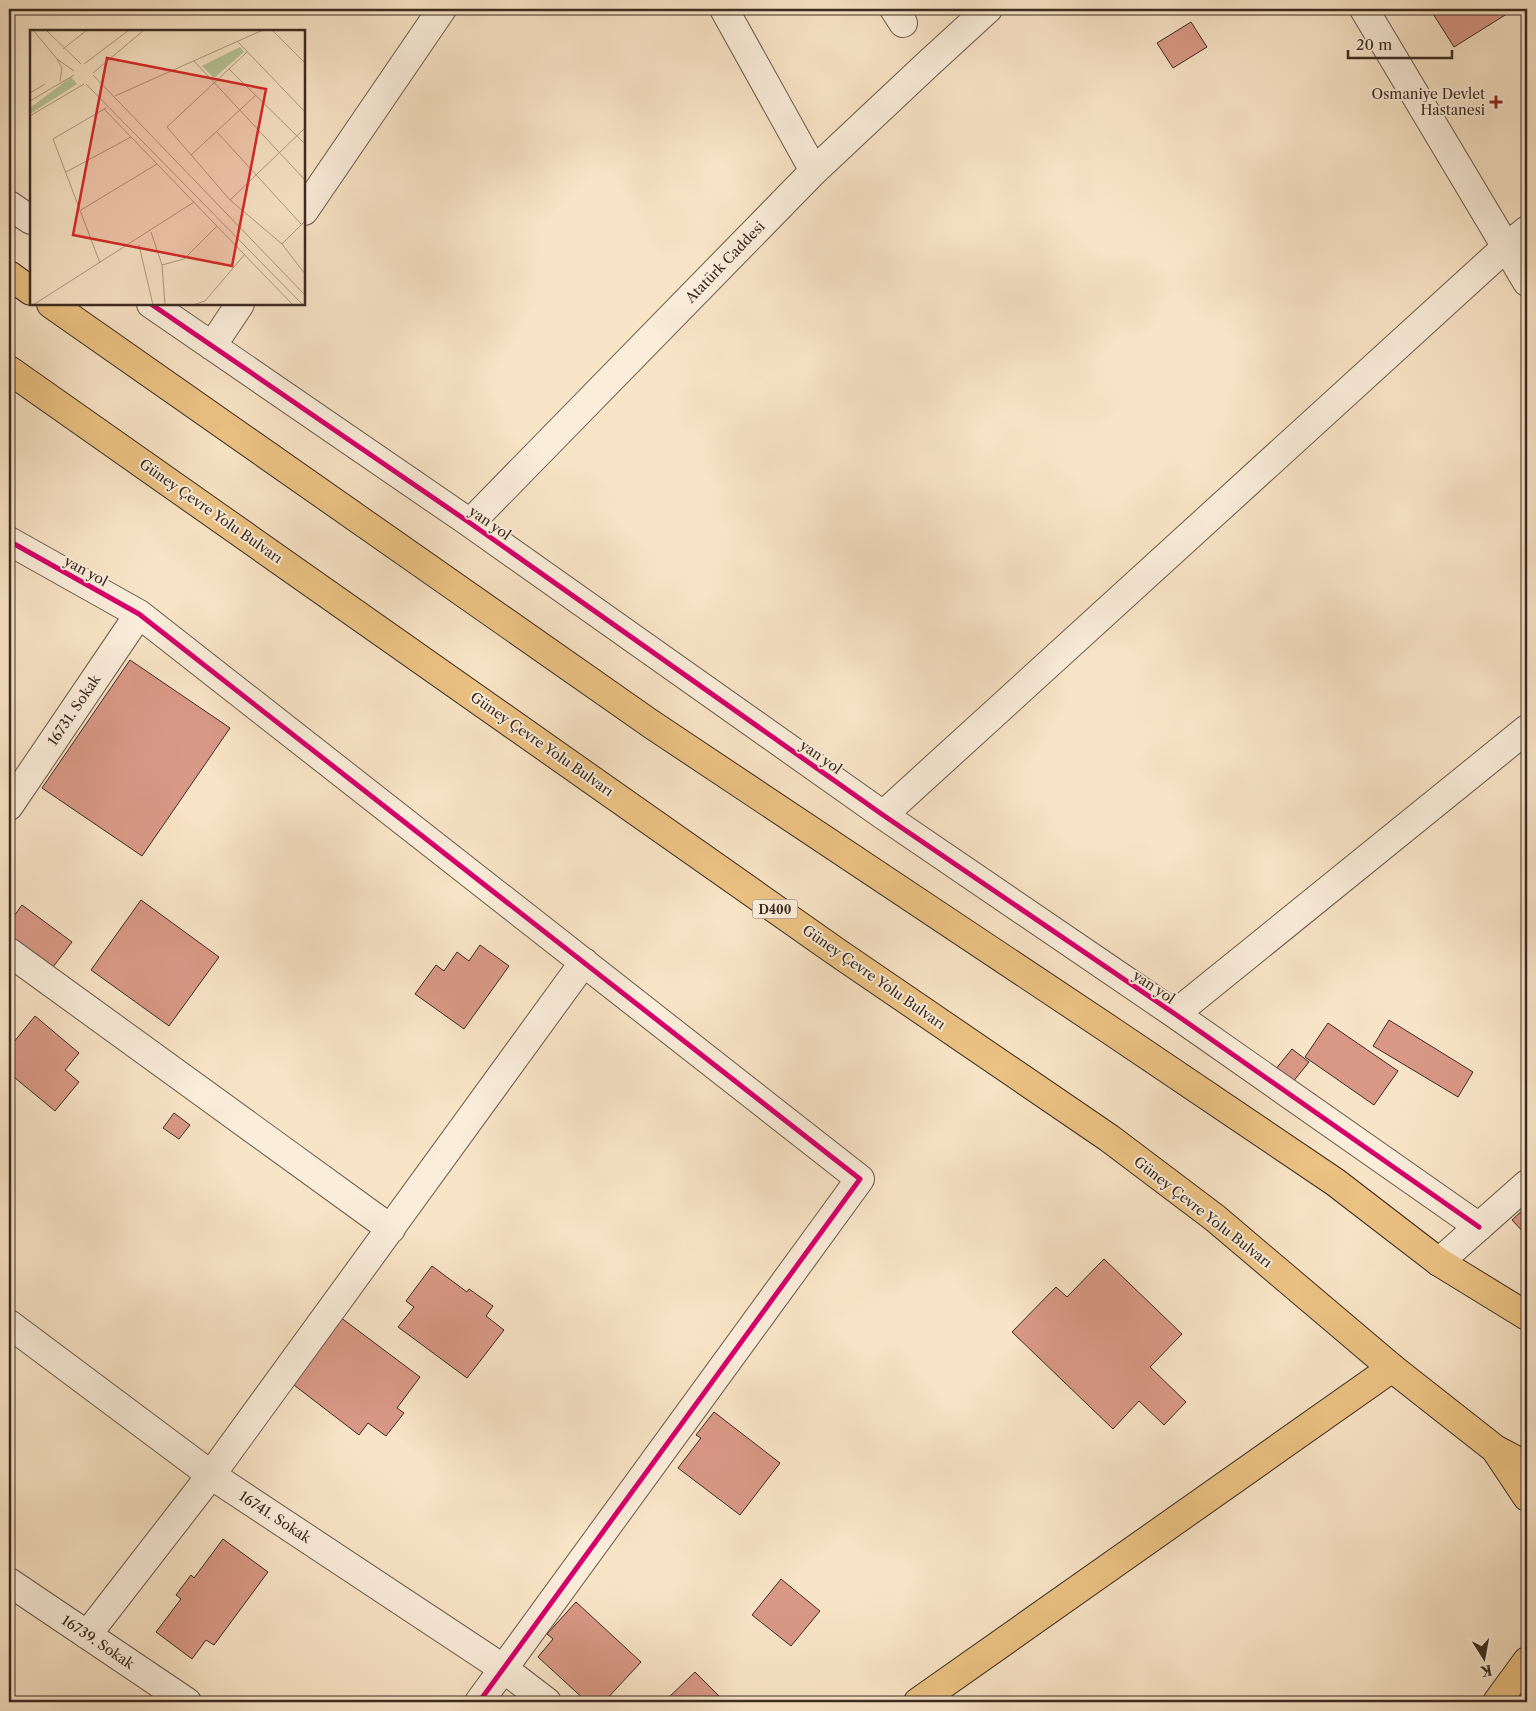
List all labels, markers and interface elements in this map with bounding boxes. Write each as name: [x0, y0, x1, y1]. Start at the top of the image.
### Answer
scale bar: [1348, 28, 1452, 60]
inset map: [30, 30, 305, 305]
text: 20 m: [1356, 35, 1392, 54]
place label: Osmaniye Devlet Hastanesi: [1372, 85, 1485, 119]
marker: Osmaniye Devlet Hastanesi: [1489, 95, 1503, 109]
street label: Atatürk Caddesi: [681, 217, 769, 307]
street label: Güney Çevre Yolu Bulvarı: [136, 455, 286, 567]
street label: yan yol: [465, 502, 514, 544]
street label: yan yol: [60, 551, 111, 590]
street label: 16731. Sokak: [44, 670, 105, 749]
street label: Güney Çevre Yolu Bulvarı: [467, 688, 617, 800]
street label: yan yol: [796, 736, 845, 778]
road number: D400: [752, 900, 798, 919]
street label: Güney Çevre Yolu Bulvarı: [799, 921, 949, 1033]
street label: yan yol: [1129, 966, 1179, 1008]
street label: Güney Çevre Yolu Bulvarı: [1130, 1152, 1276, 1272]
street label: 16741. Sokak: [236, 1487, 315, 1547]
street label: 16739. Sokak: [58, 1611, 138, 1673]
north arrow: [1458, 1634, 1508, 1684]
text: K: [1478, 1661, 1494, 1681]

